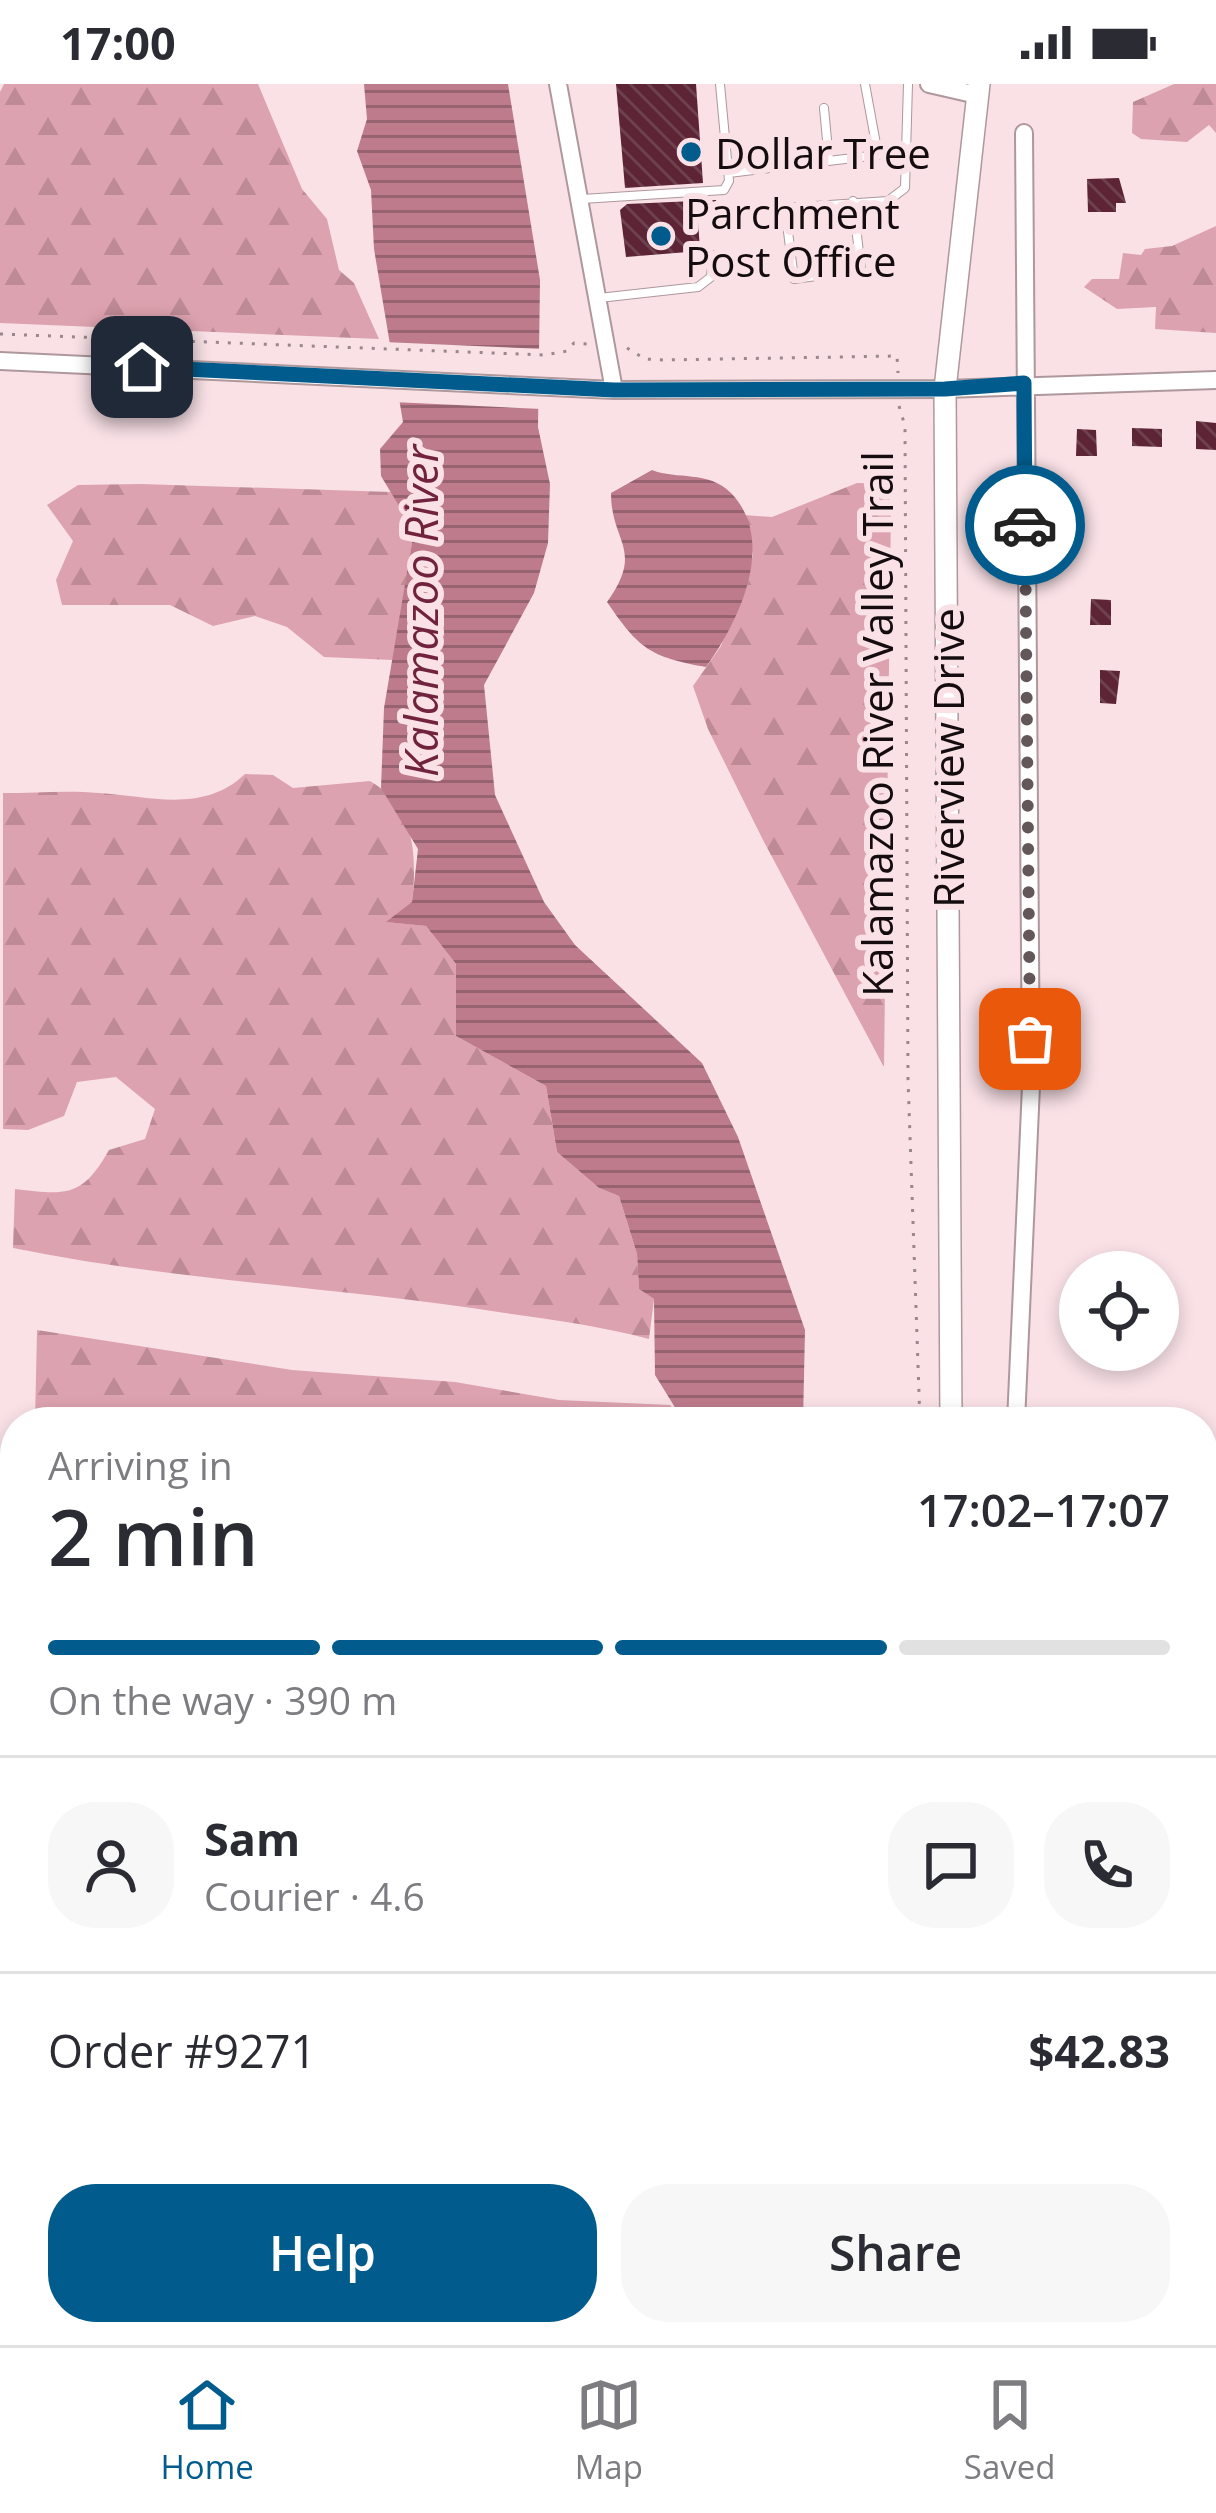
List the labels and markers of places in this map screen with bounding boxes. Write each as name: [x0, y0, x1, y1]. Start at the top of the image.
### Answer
place label: Dollar Tree: [715, 124, 931, 181]
marker: Dollar Tree: [678, 139, 704, 165]
place label: Parchment Post Office: [685, 184, 900, 289]
marker: Parchment Post Office: [648, 223, 674, 249]
pin: [91, 316, 193, 418]
pin: [979, 988, 1081, 1090]

